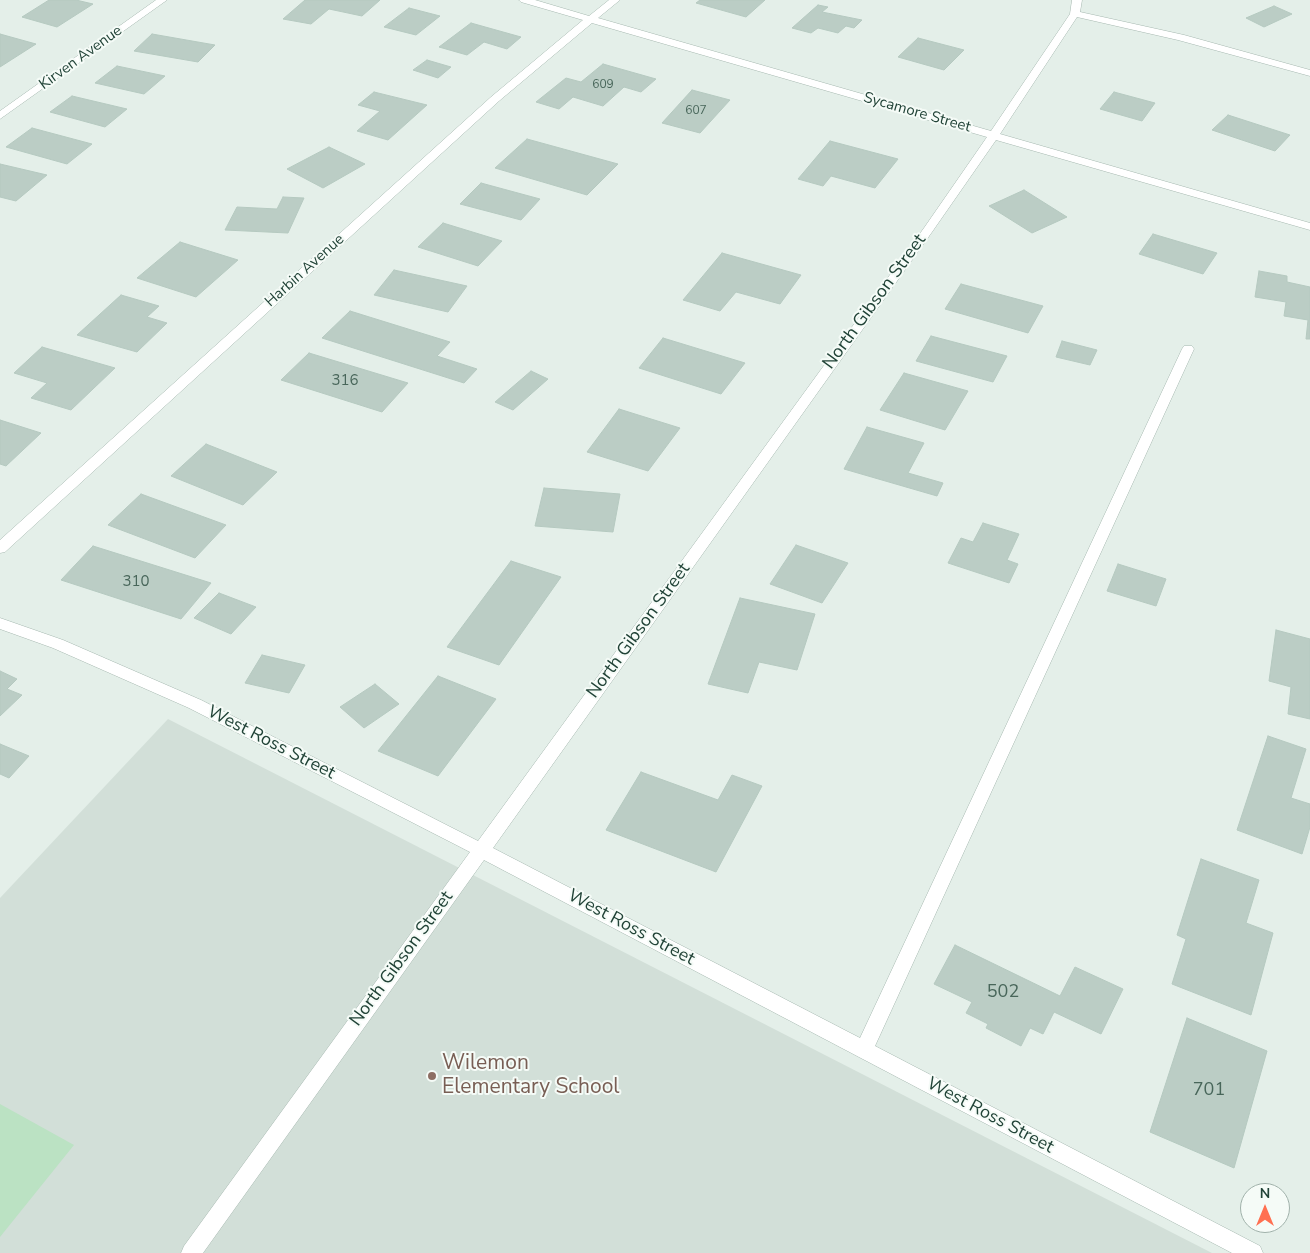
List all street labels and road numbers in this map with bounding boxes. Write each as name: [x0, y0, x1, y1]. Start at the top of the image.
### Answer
street label: Kirven Avenue: [36, 22, 126, 94]
street label: Sycamore Street: [861, 89, 973, 137]
street label: North Gibson Street: [819, 230, 931, 374]
street label: Harbin Avenue: [262, 231, 348, 311]
street label: North Gibson Street: [583, 559, 695, 703]
street label: West Ross Street: [203, 701, 339, 785]
street label: West Ross Street: [564, 885, 698, 971]
street label: North Gibson Street: [346, 887, 458, 1031]
street label: West Ross Street: [923, 1073, 1057, 1159]

